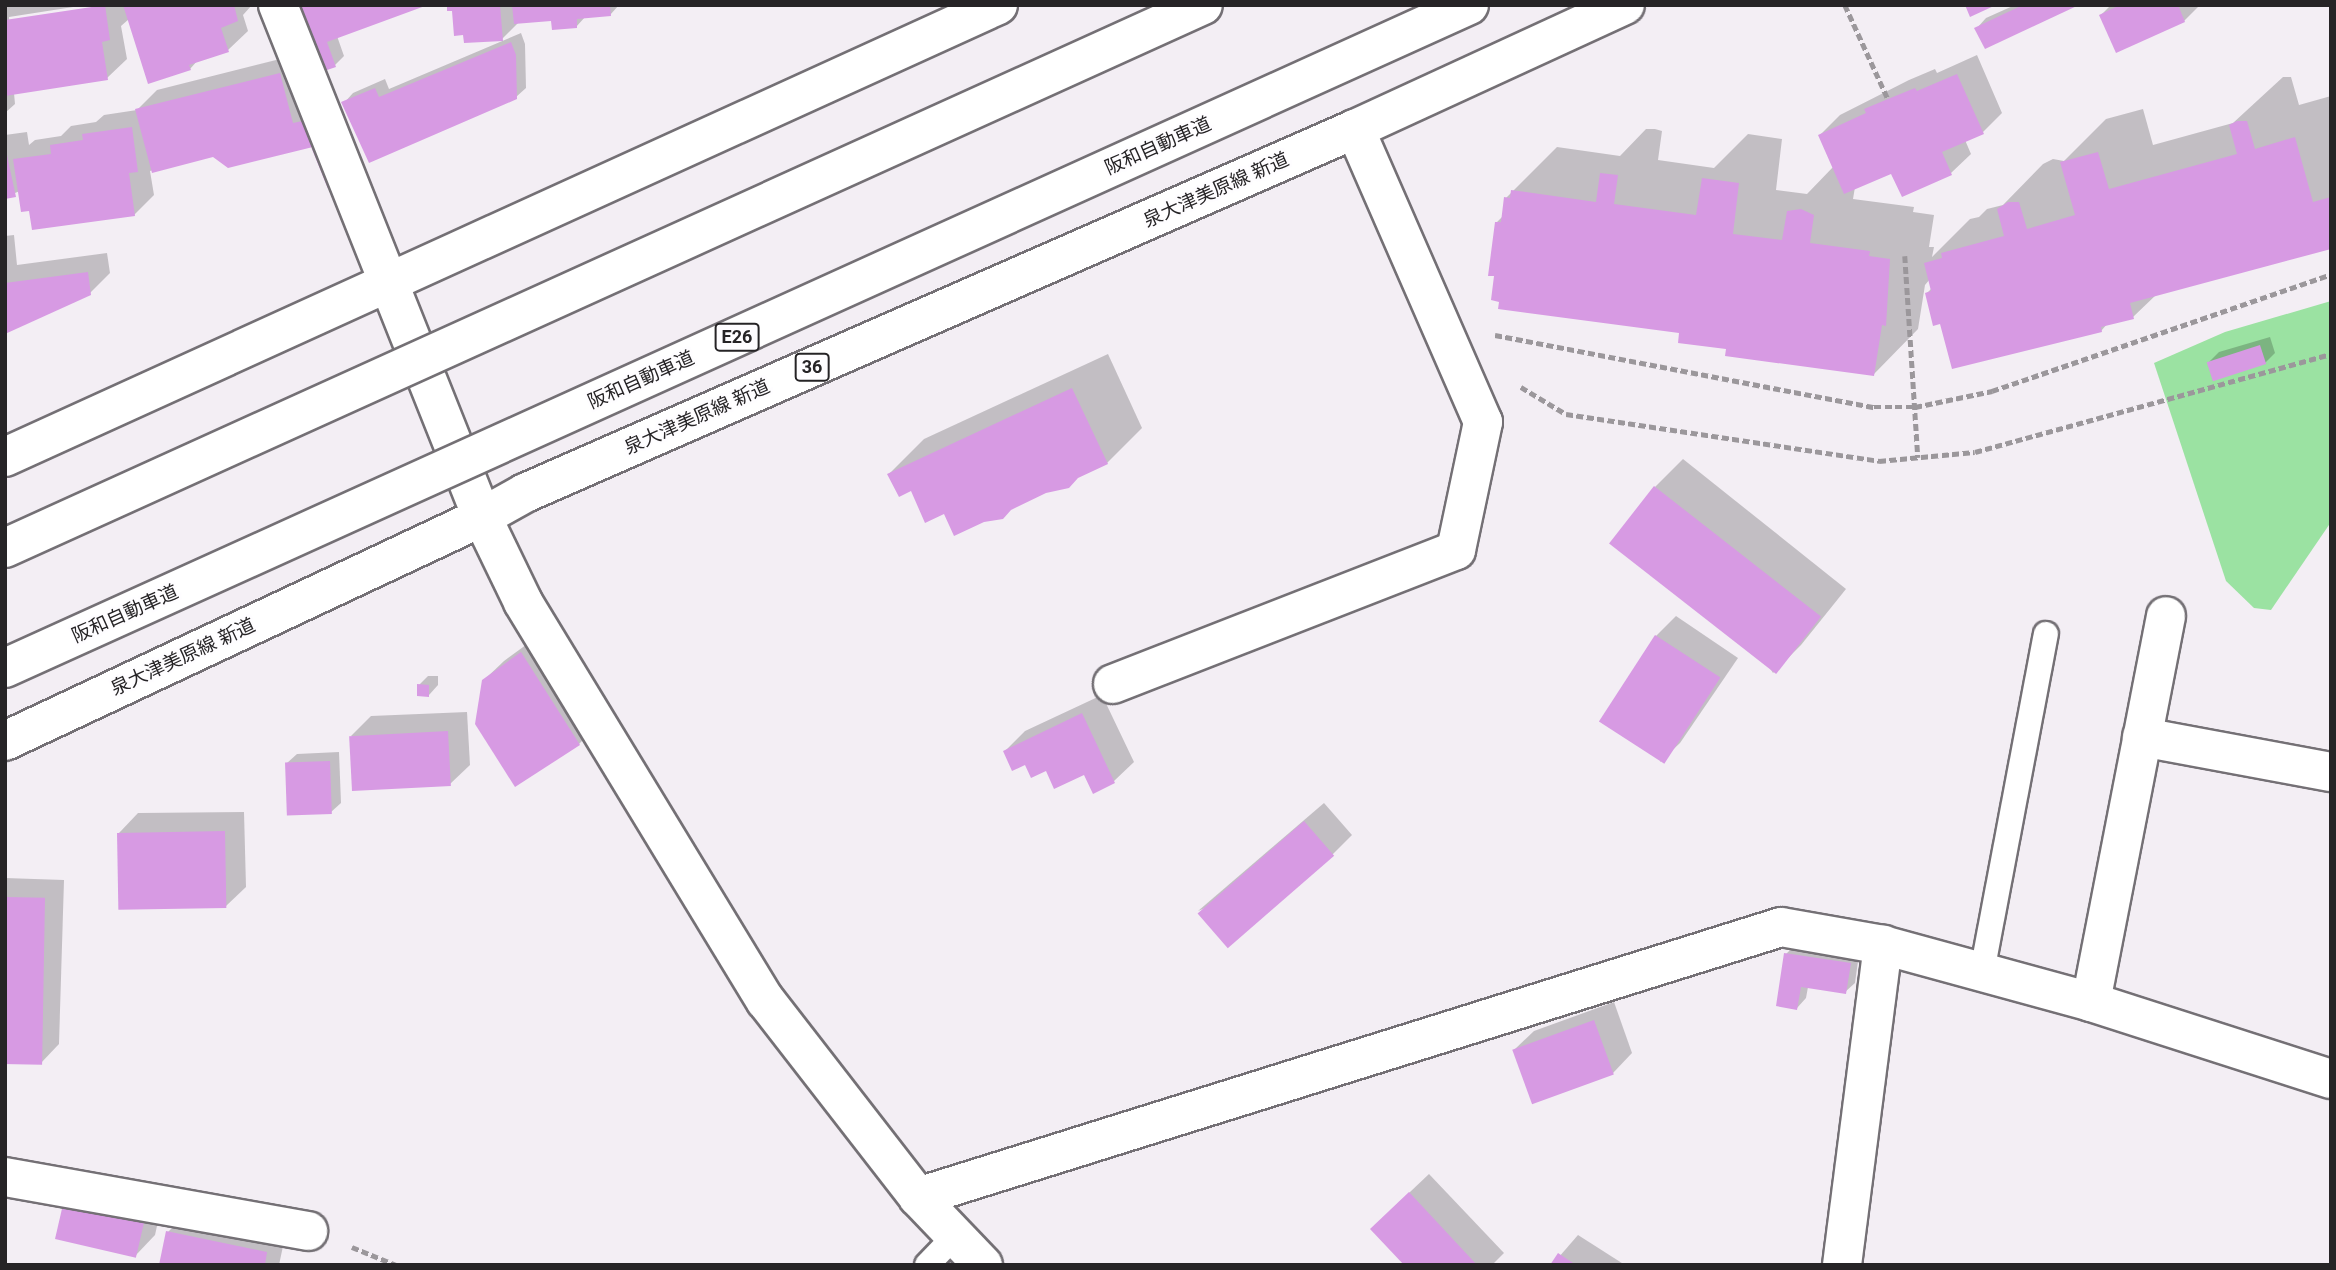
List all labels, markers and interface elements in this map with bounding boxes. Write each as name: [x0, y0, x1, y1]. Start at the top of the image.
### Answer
street label: 阪和自動車道: [1101, 112, 1215, 180]
street label: 泉大津美原線 新道: [1140, 148, 1292, 232]
road number: E26: [714, 323, 760, 352]
street label: 阪和自動車道: [584, 346, 698, 414]
road number: 36: [794, 352, 830, 382]
street label: 泉大津美原線 新道: [621, 375, 773, 459]
street label: 阪和自動車道: [68, 580, 182, 648]
street label: 泉大津美原線 新道: [107, 614, 259, 700]

